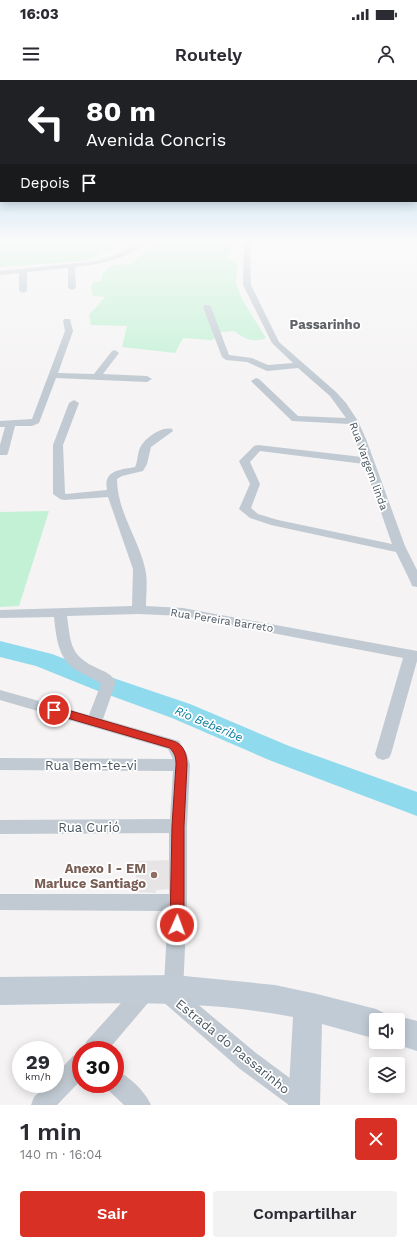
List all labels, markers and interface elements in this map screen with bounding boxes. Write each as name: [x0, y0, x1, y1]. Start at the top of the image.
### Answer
text: 16:03: [20, 5, 59, 23]
icon: menu: [20, 43, 42, 65]
icon: person: [375, 43, 397, 65]
text: Routely: [175, 44, 242, 65]
text: 80 m: [86, 95, 156, 128]
icon: left: [20, 96, 72, 148]
text: Avenida Concris: [86, 129, 226, 150]
icon: arrive: [78, 172, 100, 194]
text: Depois: [20, 174, 70, 192]
district label: Passarinho: [290, 317, 361, 332]
street label: Rua Vargem linda: [347, 420, 391, 512]
street label: Rua Pereira Barreto: [170, 606, 274, 635]
pin: [37, 693, 71, 727]
icon: arrive: [43, 699, 65, 721]
water label: Rio Beberibe: [173, 703, 245, 745]
street label: Rua Bem-te-vi: [45, 758, 137, 773]
street label: Rua Curió: [58, 820, 120, 835]
place label: Anexo I - EM Marluce Santiago: [34, 861, 146, 891]
marker: Anexo I - EM Marluce Santiago: [149, 870, 159, 880]
position arrow: [156, 904, 198, 946]
street label: Estrada do Passarinho: [173, 996, 293, 1097]
map controls: [369, 1013, 405, 1093]
button: sound: [369, 1013, 405, 1049]
speed limit sign: 30: [72, 1041, 124, 1093]
text: 29: [26, 1050, 50, 1074]
button: layers: [369, 1057, 405, 1093]
text: km/h: [25, 1071, 51, 1082]
text: 1 min: [20, 1118, 82, 1146]
button: close: [355, 1118, 397, 1160]
text: 140 m · 16:04: [20, 1147, 102, 1162]
button: Sair: [20, 1191, 205, 1237]
button: Compartilhar: [213, 1191, 397, 1237]

